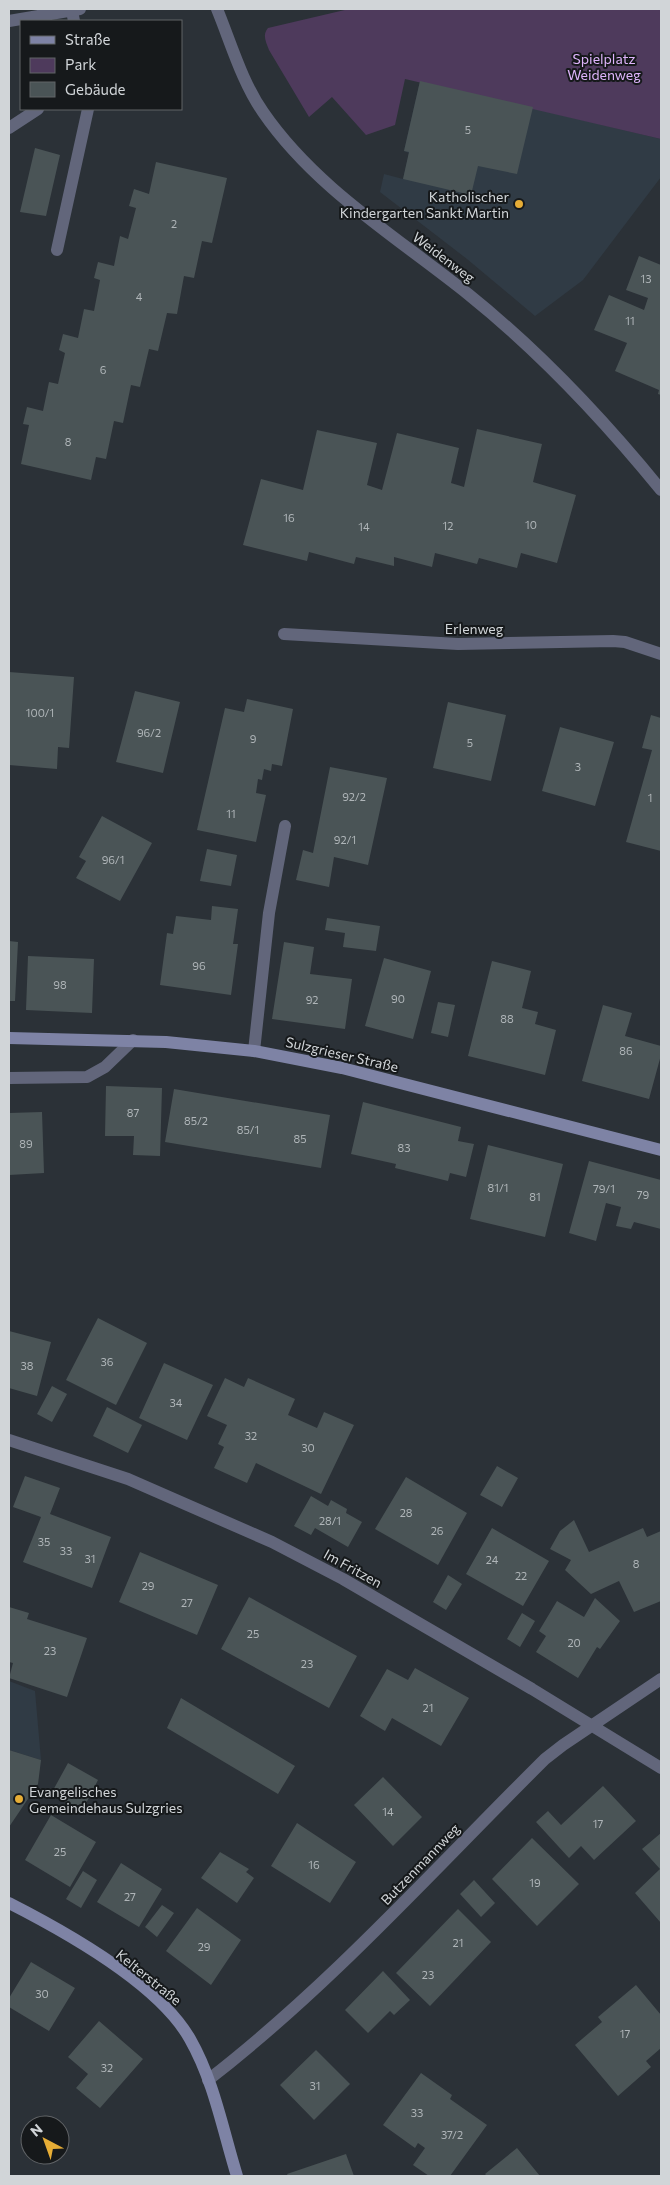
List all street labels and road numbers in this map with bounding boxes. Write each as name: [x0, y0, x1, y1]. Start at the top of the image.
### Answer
street label: Weidenweg: [410, 228, 479, 286]
street label: Erlenweg: [445, 620, 504, 637]
street label: Sulzgrieser Straße: [284, 1033, 400, 1075]
street label: Im Fritzen: [321, 1545, 385, 1591]
street label: Butzenmannweg: [377, 1820, 463, 1908]
street label: Kelterstraße: [113, 1946, 185, 2008]

